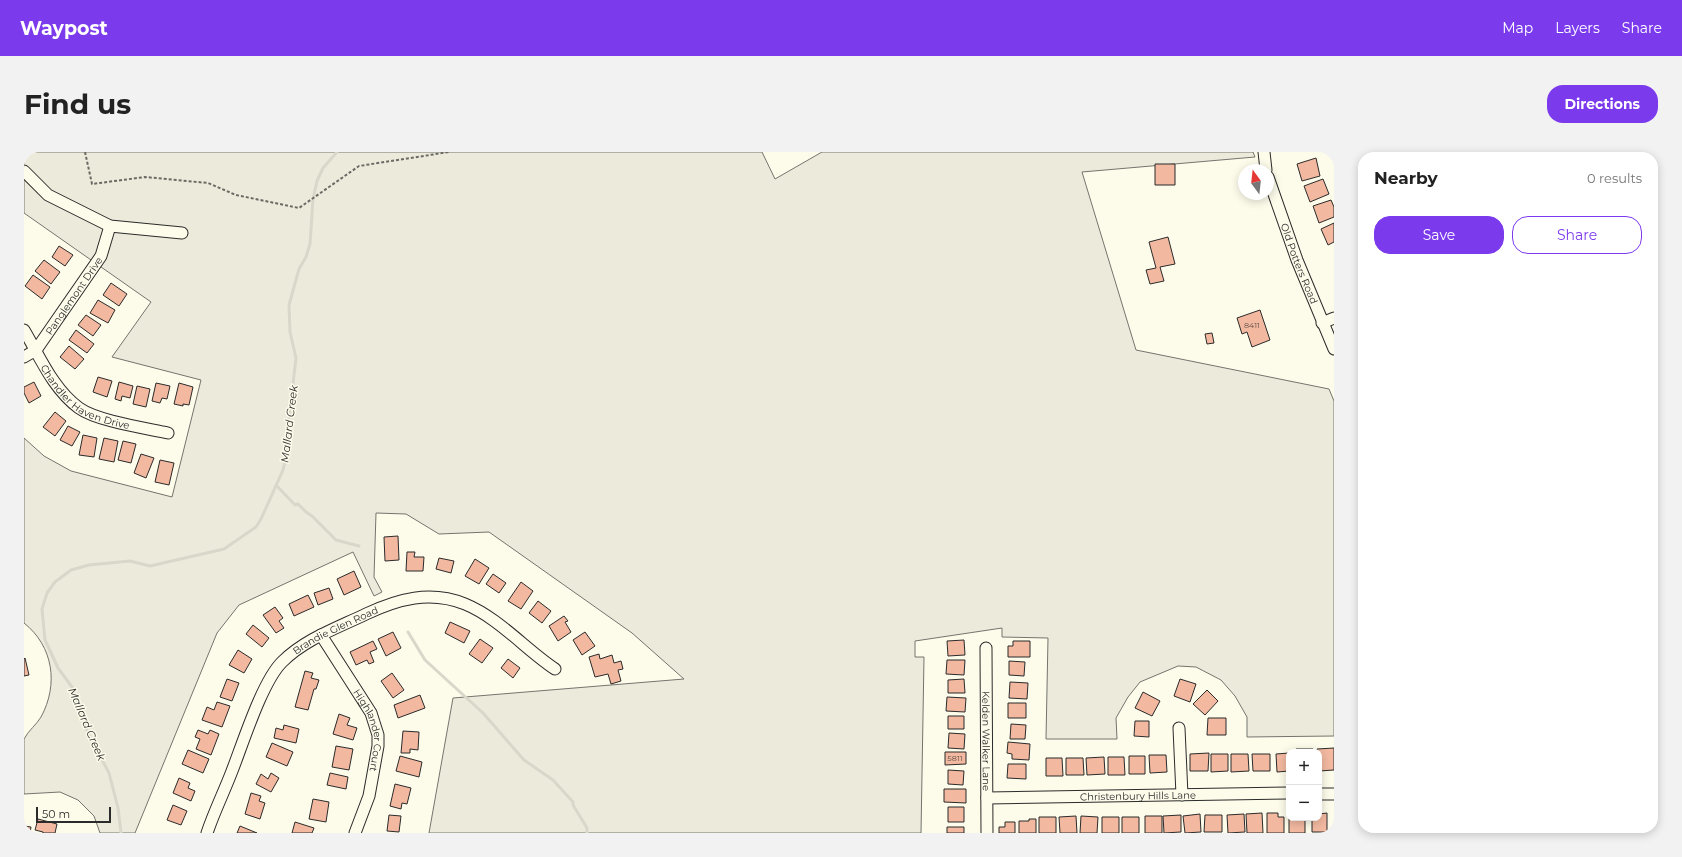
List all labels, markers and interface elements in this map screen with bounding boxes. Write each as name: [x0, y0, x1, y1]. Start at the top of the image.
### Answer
text: Waypost: [20, 17, 108, 40]
text: Map: [1502, 19, 1533, 37]
text: Layers: [1555, 19, 1600, 37]
text: Share: [1622, 19, 1662, 37]
button: Directions: [1547, 85, 1658, 123]
text: Find us: [24, 87, 131, 121]
north arrow: [1238, 164, 1274, 200]
text: Nearby: [1374, 168, 1438, 188]
text: 0 results: [1587, 170, 1642, 186]
button: Save: [1374, 216, 1504, 254]
button: Share: [1512, 216, 1642, 254]
street label: Old Potters Road: [1278, 221, 1321, 306]
street label: Panglemont Drive: [42, 254, 105, 337]
house number: 8411: [1244, 320, 1260, 330]
street label: Chandler Haven Drive: [38, 362, 131, 432]
water label: Mallard Creek: [277, 384, 301, 464]
street label: Brandie Glen Road: [290, 603, 380, 657]
water label: Mallard Creek: [65, 685, 109, 763]
street label: Highlander Court: [351, 686, 385, 773]
street label: Kelden Walker Lane: [980, 691, 993, 791]
map controls: [1286, 749, 1322, 821]
button: +: [1286, 749, 1322, 785]
house number: 5811: [947, 753, 963, 763]
button: −: [1286, 785, 1322, 821]
street label: Christenbury Hills Lane: [1080, 788, 1196, 803]
scale bar: [36, 805, 111, 824]
text: 50 m: [42, 807, 70, 821]

